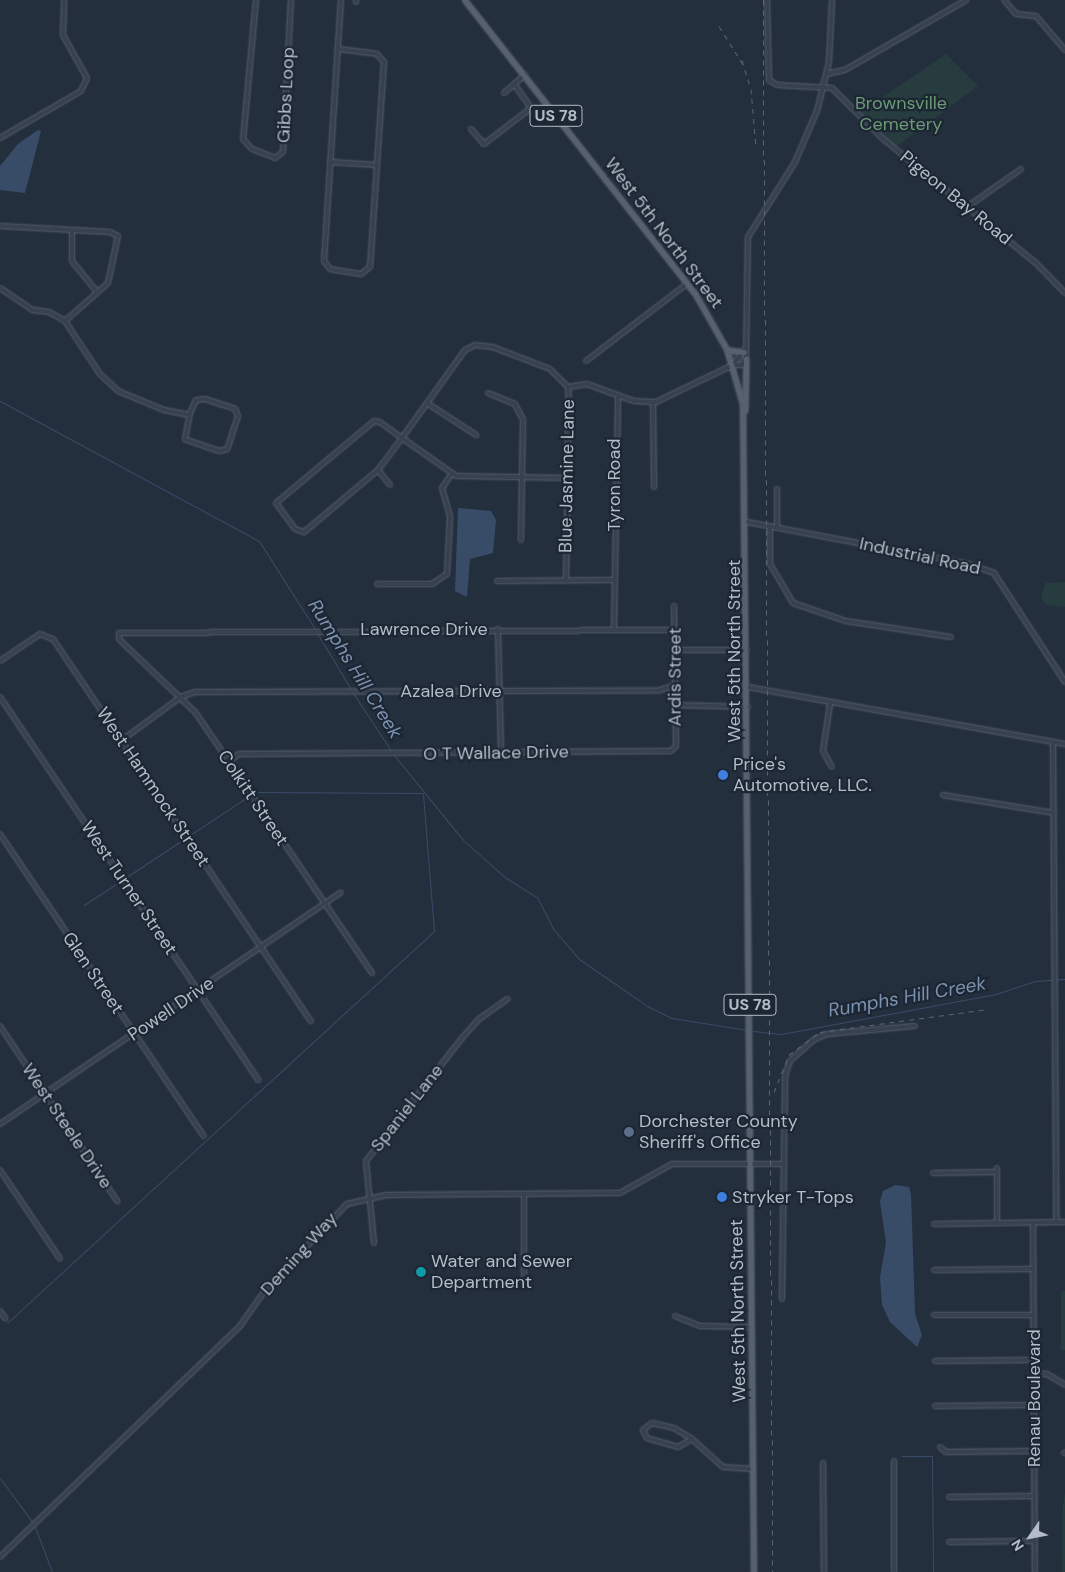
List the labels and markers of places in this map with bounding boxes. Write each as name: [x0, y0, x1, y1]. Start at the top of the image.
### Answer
place label: Price's Automotive, LLC.: [733, 754, 872, 796]
marker: Price's Automotive, LLC.: [717, 769, 729, 781]
place label: Dorchester County Sheriff's Office: [639, 1111, 798, 1154]
marker: Dorchester County Sheriff's Office: [623, 1126, 635, 1138]
place label: Stryker T-Tops: [732, 1186, 854, 1208]
marker: Stryker T-Tops: [716, 1191, 728, 1203]
place label: Water and Sewer Department: [431, 1251, 572, 1294]
marker: Water and Sewer Department: [415, 1266, 427, 1278]

